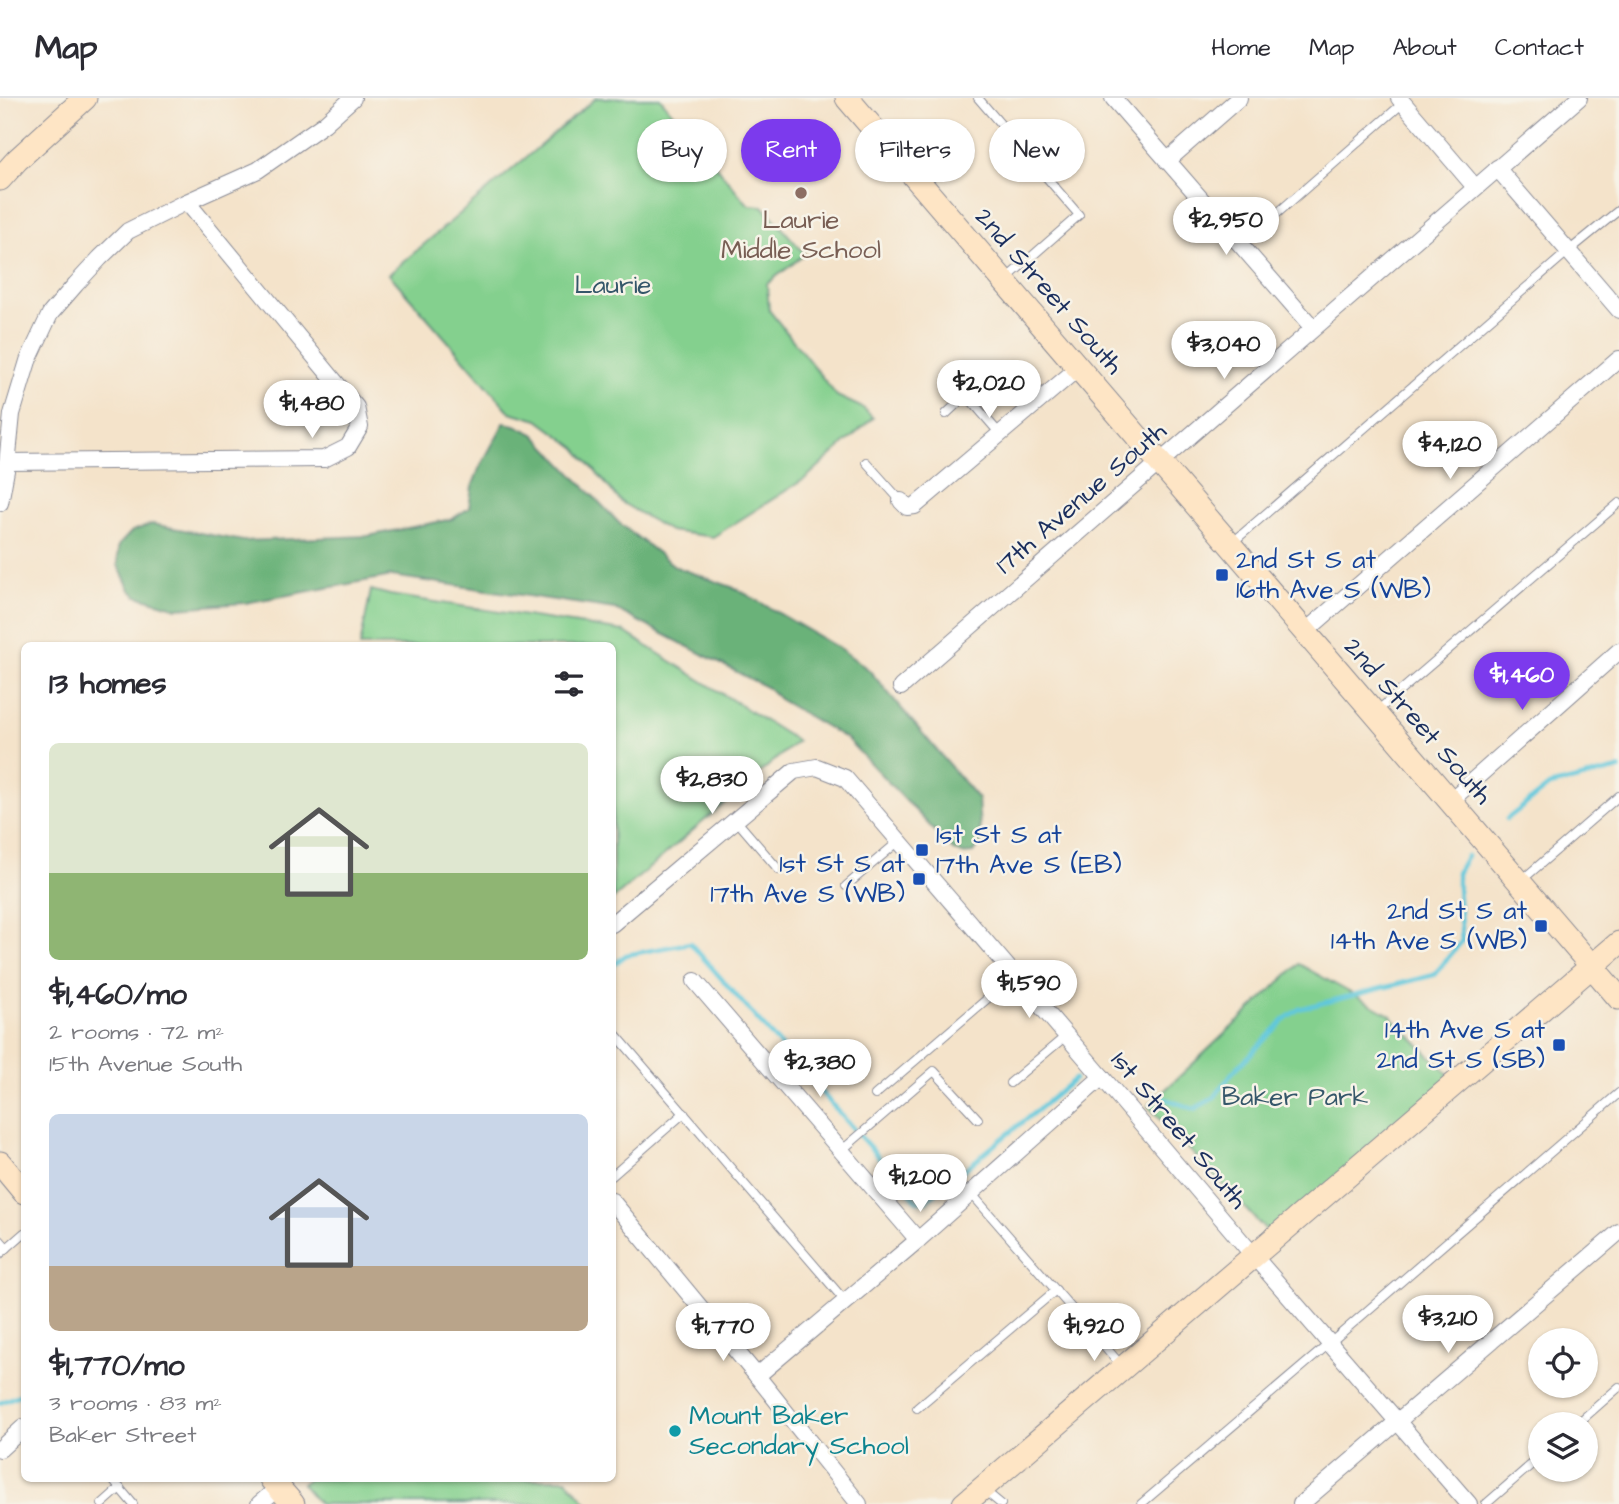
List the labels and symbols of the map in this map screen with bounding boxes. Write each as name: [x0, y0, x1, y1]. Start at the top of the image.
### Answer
marker: Laurie Middle School: [793, 185, 809, 201]
pin: $2,950: [1169, 198, 1283, 257]
street label: 2nd Street South: [966, 200, 1132, 382]
place label: Laurie Middle School: [721, 202, 881, 268]
park label: Laurie: [575, 267, 651, 303]
pin: $3,040: [1167, 322, 1281, 381]
pin: $2,020: [932, 360, 1046, 420]
pin: $1,480: [255, 380, 369, 440]
street label: 17th Avenue South: [988, 414, 1174, 582]
pin: $4,120: [1393, 422, 1507, 481]
place label: 2nd St S at 16th Ave S (WB): [1236, 542, 1431, 608]
marker: 2nd St S at 16th Ave S (WB): [1214, 567, 1230, 583]
street label: 2nd Street South: [1335, 630, 1501, 812]
pin: $1,460: [1465, 652, 1579, 712]
pin: $2,830: [655, 756, 769, 816]
place label: 1st St S at 17th Ave S (EB): [936, 817, 1122, 883]
marker: 1st St S at 17th Ave S (EB): [914, 842, 930, 858]
place label: 1st St S at 17th Ave S (WB): [710, 846, 905, 912]
marker: 1st St S at 17th Ave S (WB): [911, 871, 927, 887]
place label: 2nd St S at 14th Ave S (WB): [1331, 893, 1527, 959]
marker: 2nd St S at 14th Ave S (WB): [1533, 918, 1549, 934]
pin: $1,590: [972, 960, 1086, 1020]
place label: 14th Ave S at 2nd St S (SB): [1377, 1012, 1545, 1078]
marker: 14th Ave S at 2nd St S (SB): [1551, 1037, 1567, 1053]
pin: $2,380: [763, 1040, 877, 1099]
street label: 1st Street South: [1102, 1043, 1256, 1217]
park label: Baker Park: [1222, 1079, 1368, 1115]
pin: $1,200: [863, 1154, 977, 1214]
pin: $3,210: [1391, 1296, 1505, 1355]
pin: $1,770: [666, 1304, 780, 1363]
pin: $1,920: [1037, 1304, 1151, 1363]
place label: Mount Baker Secondary School: [689, 1398, 909, 1466]
marker: Mount Baker Secondary School: [667, 1423, 683, 1439]

